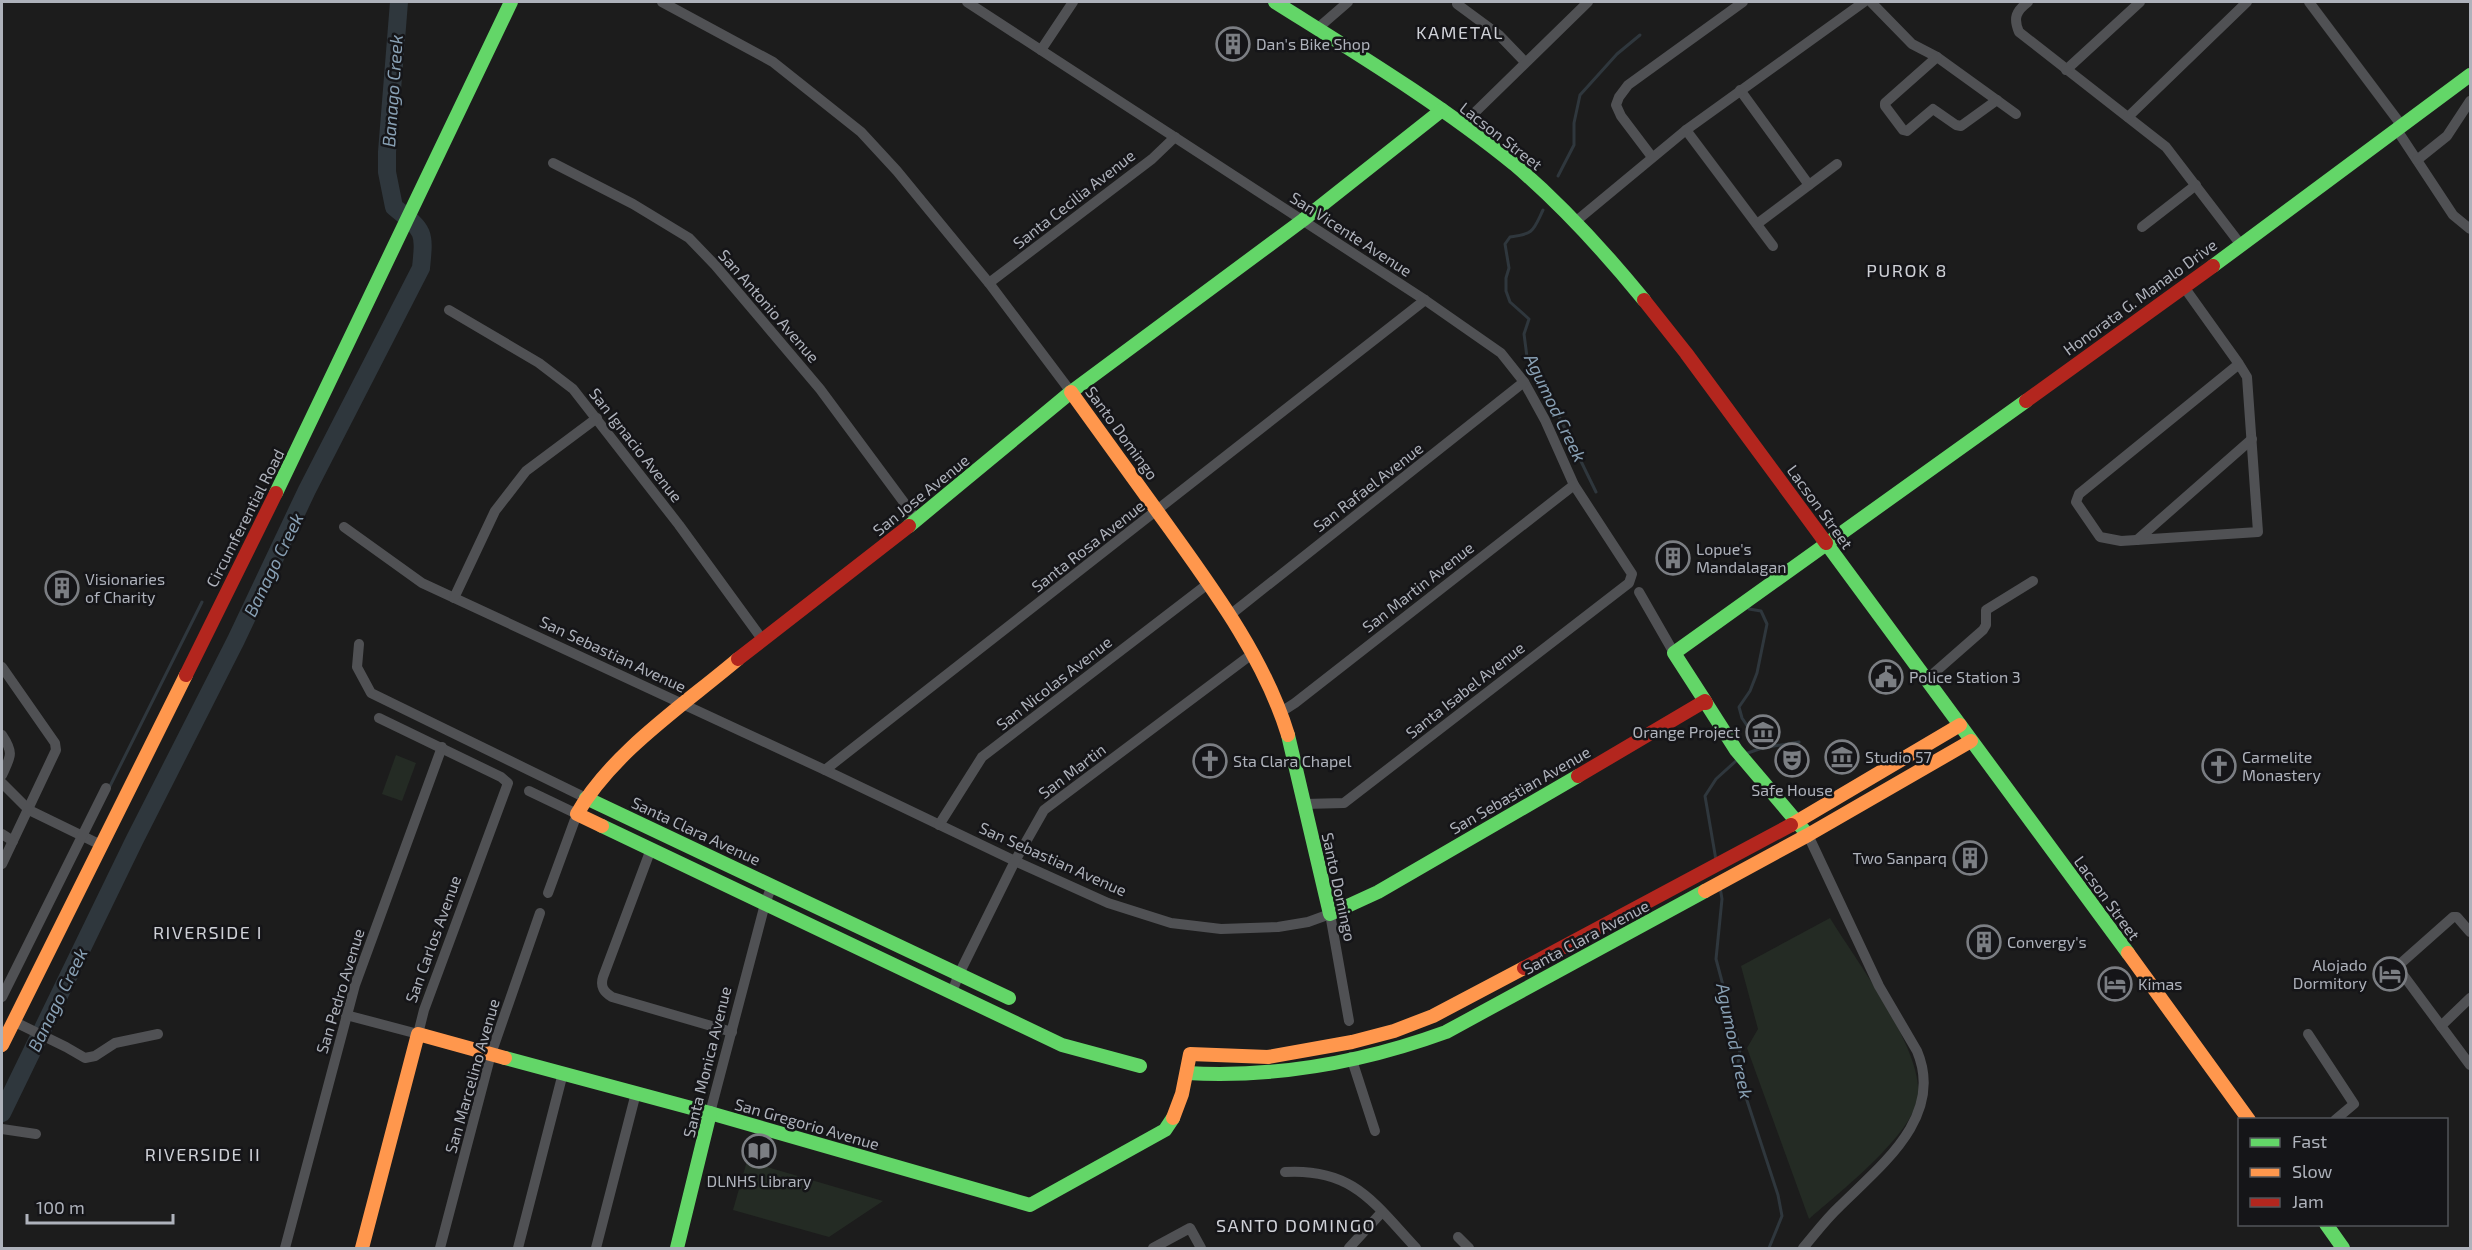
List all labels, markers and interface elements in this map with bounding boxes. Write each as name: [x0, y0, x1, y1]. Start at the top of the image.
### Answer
district label: KAMETAL: [1416, 21, 1504, 43]
building icon: Dan's Bike Shop: [1215, 26, 1251, 62]
water label: Banago Creek: [377, 34, 407, 148]
place label: Dan's Bike Shop: [1256, 34, 1370, 53]
street label: Lacson Street: [1456, 98, 1546, 174]
street label: Santa Cecilia Avenue: [1009, 145, 1138, 252]
street label: San Vicente Avenue: [1287, 187, 1416, 280]
street label: Honorata G. Manalo Drive: [2059, 234, 2220, 359]
street label: San Antonio Avenue: [715, 245, 824, 366]
district label: PUROK 8: [1866, 259, 1948, 281]
water label: Agumod Creek: [1520, 349, 1592, 465]
street label: Santo Domingo: [1082, 382, 1163, 483]
street label: San Ignacio Avenue: [586, 384, 687, 506]
street label: San Rafael Avenue: [1309, 438, 1426, 535]
street label: Circumferential Road: [201, 446, 288, 590]
street label: San Jose Avenue: [869, 450, 973, 539]
street label: Lacson Street: [1784, 461, 1857, 552]
street label: Santa Rosa Avenue: [1027, 496, 1148, 596]
water label: Banago Creek: [239, 509, 308, 620]
street label: San Martin Avenue: [1358, 537, 1477, 636]
place label: Lopue's Mandalagan: [1696, 539, 1787, 576]
building icon: Lopue's Mandalagan: [1655, 540, 1691, 576]
place label: Visionaries of Charity: [85, 569, 165, 606]
building icon: Visionaries of Charity: [44, 570, 80, 606]
street label: San Sebastian Avenue: [537, 611, 689, 696]
street label: San Nicolas Avenue: [992, 632, 1115, 734]
street label: Santa Isabel Avenue: [1402, 637, 1528, 742]
public building icon: Police Station 3: [1868, 659, 1904, 695]
place label: Police Station 3: [1909, 667, 2021, 686]
museum icon: Orange Project: [1745, 714, 1781, 750]
place label: Orange Project: [1633, 722, 1740, 742]
street label: San Martin: [1034, 739, 1109, 802]
museum icon: Studio 57: [1824, 739, 1860, 775]
street label: San Sebastian Avenue: [1446, 742, 1593, 838]
theatre icon: Safe House: [1774, 742, 1810, 778]
church icon: Sta Clara Chapel: [1192, 743, 1228, 779]
place label: Studio 57: [1865, 747, 1932, 766]
place label: Carmelite Monastery: [2242, 747, 2321, 784]
church icon: Carmelite Monastery: [2201, 748, 2237, 784]
place label: Sta Clara Chapel: [1233, 751, 1352, 770]
place label: Safe House: [1751, 780, 1833, 799]
street label: Santa Clara Avenue: [629, 792, 764, 869]
street label: San Sebastian Avenue: [977, 817, 1130, 900]
street label: Santo Domingo: [1319, 831, 1360, 943]
building icon: Two Sanparq: [1952, 840, 1988, 876]
place label: Two Sanparq: [1853, 848, 1947, 867]
street label: Lacson Street: [2071, 852, 2144, 943]
street label: San Carlos Avenue: [401, 873, 464, 1005]
street label: Santa Clara Avenue: [1519, 895, 1652, 978]
district label: RIVERSIDE I: [153, 921, 263, 943]
building icon: Convergy's: [1966, 924, 2002, 960]
street label: San Pedro Avenue: [311, 926, 368, 1056]
place label: Convergy's: [2007, 932, 2087, 951]
water label: Banago Creek: [23, 944, 92, 1055]
place label: Alojado Dormitory: [2293, 955, 2368, 992]
hotel icon: Alojado Dormitory: [2372, 956, 2408, 992]
hotel icon: Kimas: [2097, 966, 2133, 1002]
place label: Kimas: [2138, 974, 2182, 993]
water label: Agumod Creek: [1712, 980, 1758, 1101]
street label: Santa Monica Avenue: [679, 984, 735, 1140]
street label: San Marcelino Avenue: [440, 996, 503, 1155]
street label: San Gregorio Avenue: [733, 1094, 882, 1153]
legend: [2238, 1118, 2448, 1226]
text: Fast: [2292, 1130, 2327, 1152]
library icon: DLNHS Library: [741, 1133, 777, 1169]
district label: RIVERSIDE II: [145, 1143, 261, 1165]
text: Slow: [2292, 1160, 2333, 1182]
place label: DLNHS Library: [707, 1171, 812, 1190]
scale bar: [27, 1187, 172, 1225]
text: Jam: [2292, 1190, 2324, 1212]
text: 100 m: [36, 1196, 85, 1218]
district label: SANTO DOMINGO: [1216, 1214, 1376, 1236]

